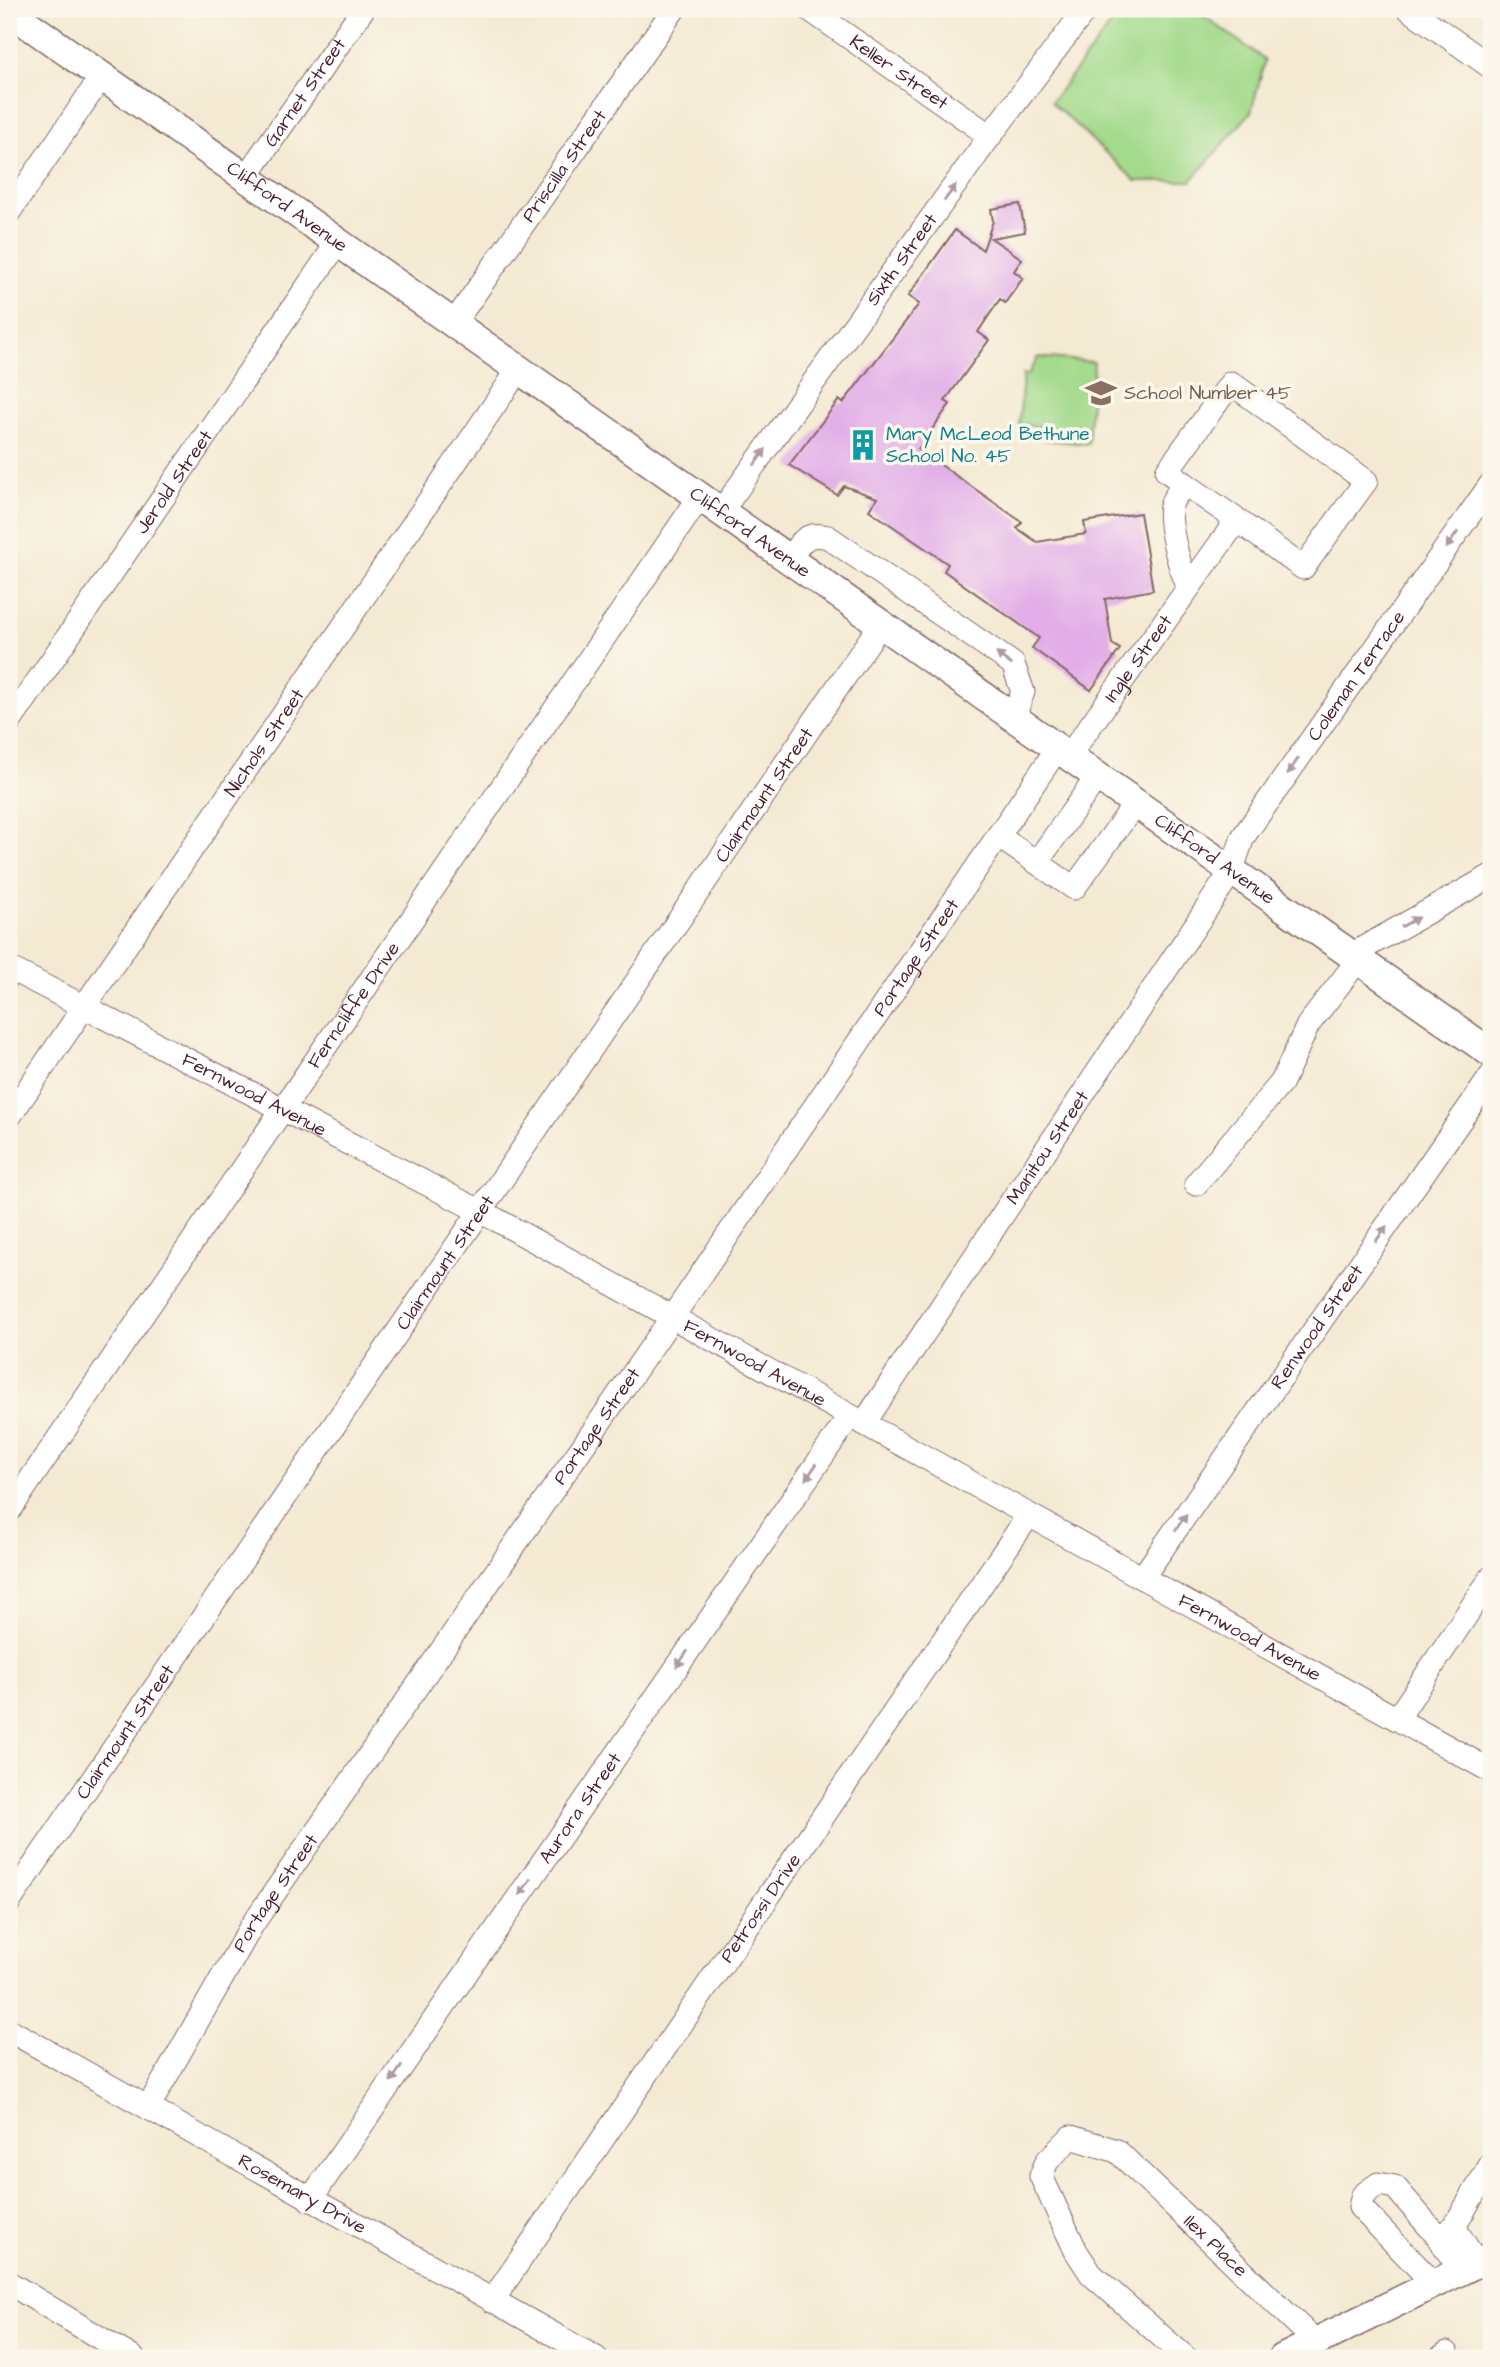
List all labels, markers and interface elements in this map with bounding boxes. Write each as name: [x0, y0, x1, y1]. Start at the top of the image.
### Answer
street label: Keller Street: [844, 28, 954, 116]
street label: Garnet Street: [257, 32, 352, 152]
street label: Priscilla Street: [515, 104, 613, 228]
street label: Clifford Avenue: [221, 155, 353, 258]
one-way arrow: [942, 184, 956, 202]
street label: Sixth Street: [859, 208, 944, 311]
school or university icon: School Number 45: [1084, 376, 1118, 410]
place label: School Number 45: [1124, 380, 1292, 407]
place label: Mary McLeod Bethune School No. 45: [886, 421, 1089, 470]
street label: Jerold Street: [129, 424, 219, 539]
building icon: Mary McLeod Bethune School No. 45: [846, 428, 880, 462]
one-way arrow: [753, 448, 767, 466]
street label: Clifford Avenue: [684, 480, 816, 584]
one-way arrow: [1445, 531, 1459, 549]
street label: Coleman Terrace: [1301, 605, 1412, 747]
street label: Ingle Street: [1098, 609, 1179, 708]
one-way arrow: [996, 651, 1014, 666]
street label: Nichols Street: [218, 683, 311, 802]
street label: Clairmount Street: [708, 722, 820, 868]
one-way arrow: [1286, 757, 1300, 775]
street label: Clifford Avenue: [1149, 807, 1281, 911]
street label: Portage Street: [866, 893, 966, 1022]
one-way arrow: [1400, 916, 1420, 928]
street label: Ferncliffe Drive: [301, 937, 406, 1074]
street label: Fernwood Avenue: [177, 1046, 331, 1143]
street label: Manitou Street: [1000, 1085, 1096, 1210]
street label: Clairmount Street: [389, 1189, 501, 1335]
one-way arrow: [1374, 1225, 1387, 1244]
street label: Renwood Street: [1264, 1259, 1370, 1394]
street label: Fernwood Avenue: [679, 1312, 831, 1413]
street label: Portage Street: [547, 1362, 647, 1490]
one-way arrow: [804, 1463, 818, 1481]
one-way arrow: [1174, 1513, 1188, 1531]
street label: Fernwood Avenue: [1174, 1587, 1326, 1688]
one-way arrow: [676, 1650, 689, 1669]
street label: Clairmount Street: [69, 1659, 181, 1805]
street label: Aurora Street: [532, 1747, 628, 1869]
street label: Portage Street: [226, 1828, 325, 1957]
street label: Petrossi Drive: [714, 1848, 807, 1968]
one-way arrow: [518, 1878, 532, 1896]
one-way arrow: [390, 2065, 403, 2084]
street label: Rosemary Drive: [233, 2147, 371, 2241]
street label: Ilex Place: [1178, 2208, 1254, 2283]

